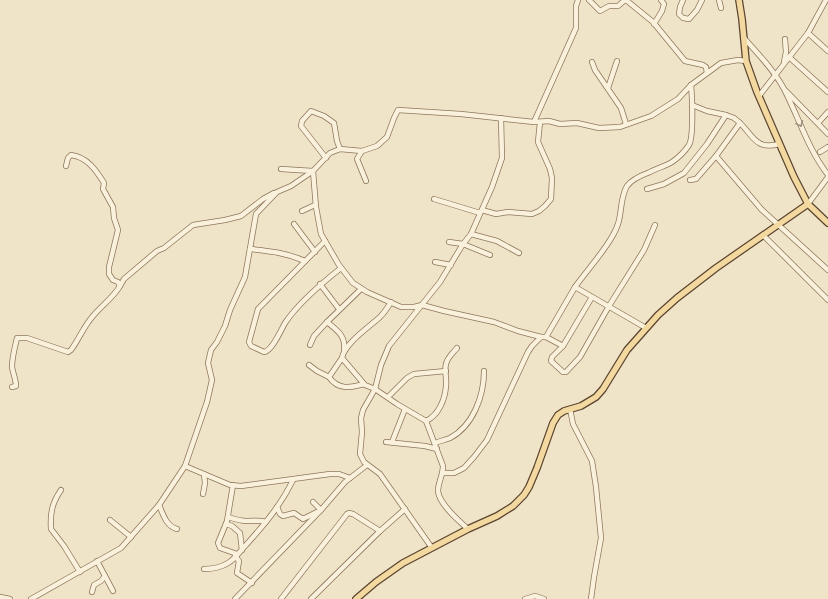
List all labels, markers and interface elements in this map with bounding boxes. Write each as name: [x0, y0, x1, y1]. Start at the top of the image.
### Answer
one-way arrow: [795, 121, 803, 128]

